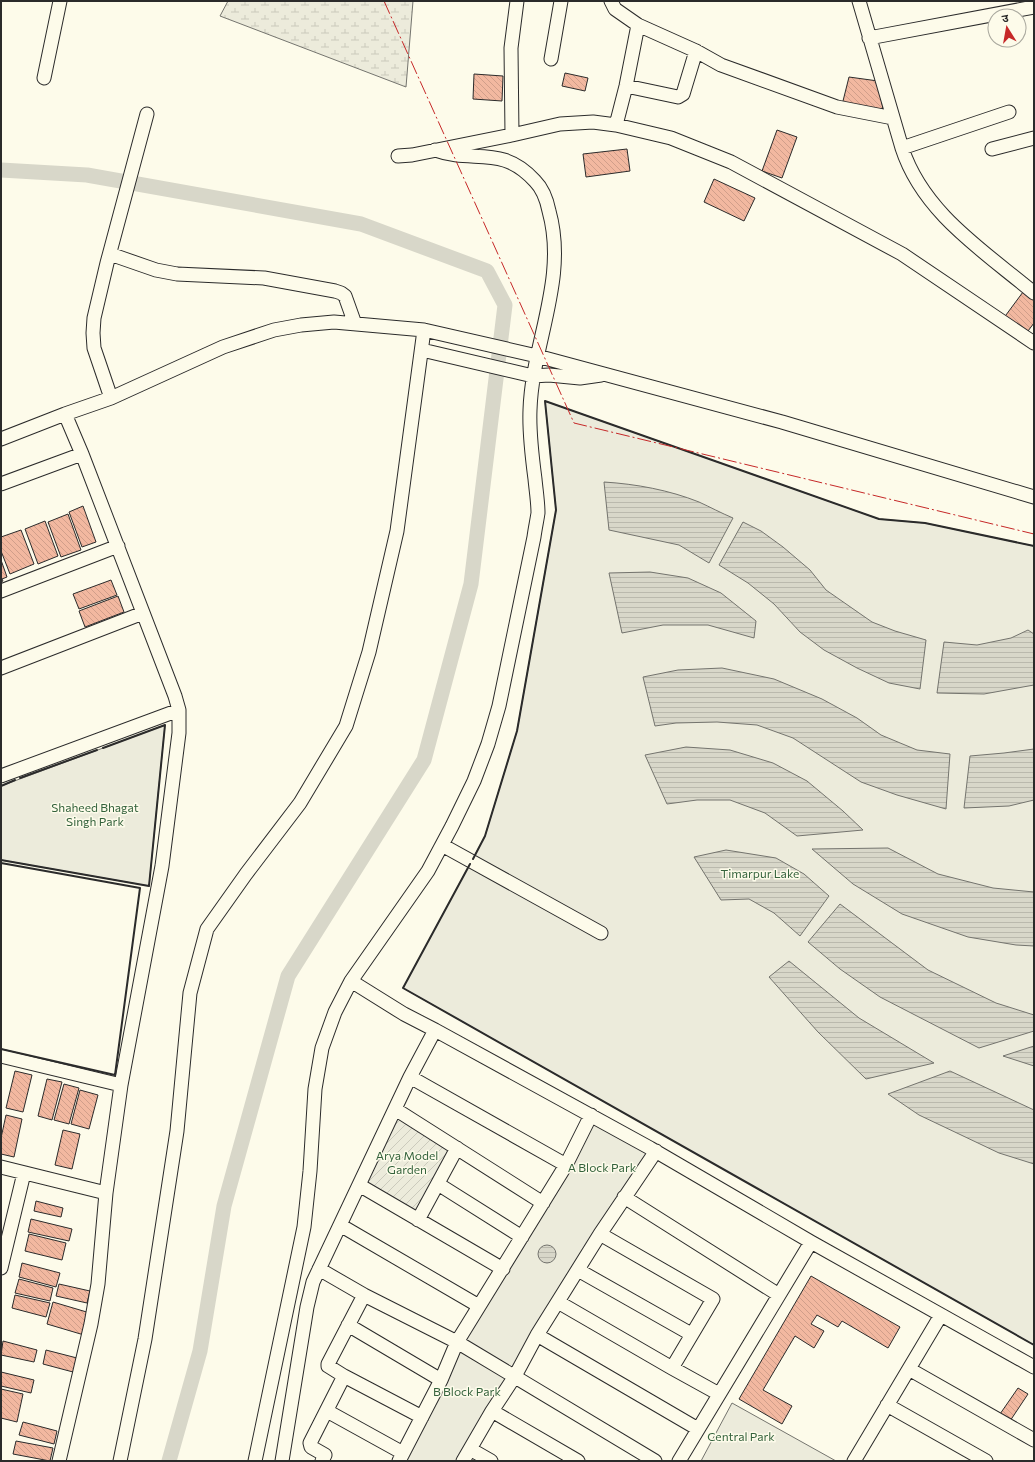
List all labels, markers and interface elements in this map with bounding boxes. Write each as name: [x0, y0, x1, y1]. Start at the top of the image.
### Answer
north arrow: [987, 8, 1027, 48]
text: उ: [1001, 11, 1010, 25]
park label: Shaheed Bhagat Singh Park: [51, 800, 139, 828]
park label: Timarpur Lake: [721, 866, 799, 880]
park label: Arya Model Garden: [376, 1148, 438, 1176]
park label: A Block Park: [568, 1160, 637, 1174]
park label: B Block Park: [433, 1384, 501, 1398]
park label: Central Park: [707, 1429, 775, 1443]

